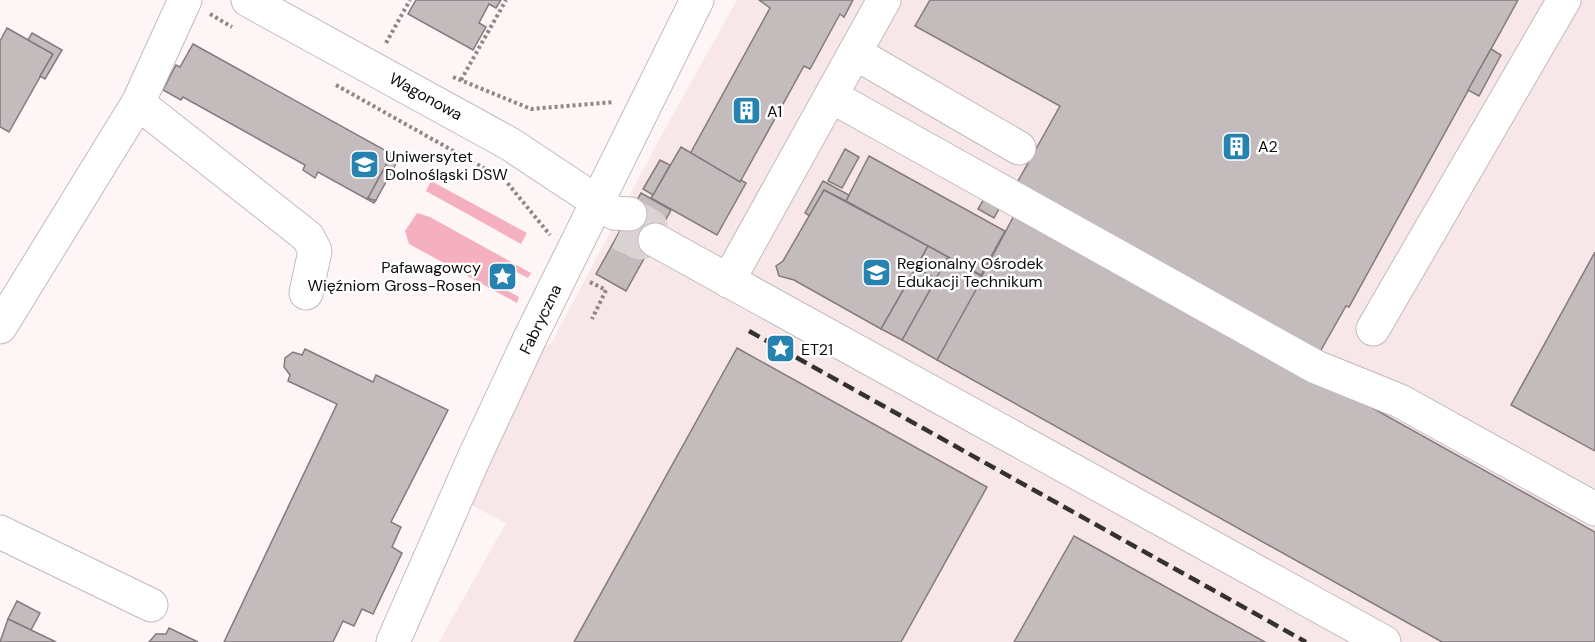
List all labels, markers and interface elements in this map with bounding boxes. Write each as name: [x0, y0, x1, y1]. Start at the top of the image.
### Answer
street label: Wagonowa: [385, 68, 466, 125]
building icon: A1: [730, 95, 762, 127]
place label: A1: [767, 101, 782, 122]
building icon: A2: [1221, 130, 1253, 162]
place label: A2: [1258, 136, 1278, 157]
place label: Uniwersytet Dolnośląski DSW: [385, 146, 508, 185]
school or university icon: Uniwersytet Dolnośląski DSW: [348, 149, 380, 181]
place label: Regionalny Ośrodek Edukacji Technikum: [897, 253, 1044, 292]
school or university icon: Regionalny Ośrodek Edukacji Technikum: [860, 256, 892, 288]
place label: Pafawagowcy Więźniom Gross-Rosen: [307, 257, 481, 296]
place icon: Pafawagowcy Więźniom Gross-Rosen: [486, 260, 518, 292]
street label: Fabryczna: [515, 281, 566, 358]
place icon: ET21: [764, 333, 796, 365]
place label: ET21: [801, 339, 833, 360]

